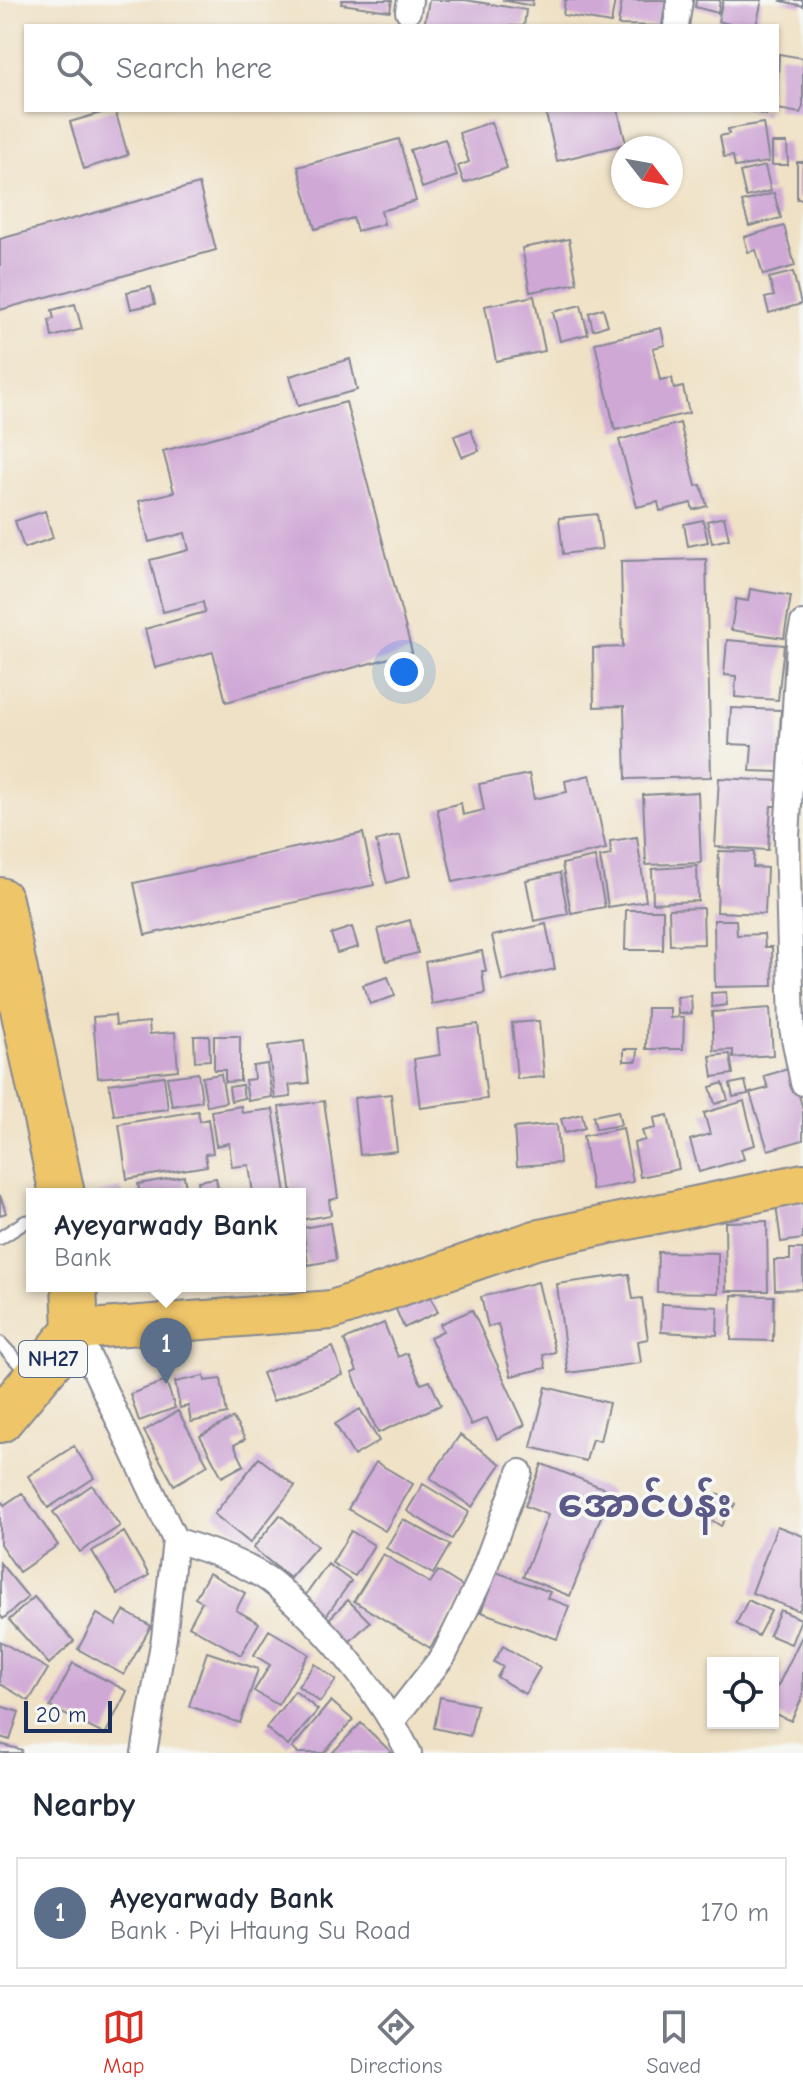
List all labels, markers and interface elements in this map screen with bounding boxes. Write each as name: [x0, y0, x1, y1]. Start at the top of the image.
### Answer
search box: [24, 24, 779, 112]
icon: search: [52, 46, 96, 90]
text: Search here: [116, 51, 272, 86]
north arrow: [611, 136, 683, 208]
your location: [384, 652, 424, 692]
popup: [26, 1188, 306, 1292]
text: Ayeyarwady Bank: [54, 1208, 278, 1243]
text: Bank: [54, 1243, 111, 1273]
pin: 1: [140, 1318, 192, 1384]
road number: NH27: [19, 1341, 87, 1377]
district label: အောင်ပန်း: [558, 1477, 732, 1535]
map controls: [707, 1657, 779, 1729]
button: locate: [707, 1657, 779, 1729]
scale bar: [24, 1697, 112, 1733]
text: 20 m: [36, 1702, 86, 1728]
text: Nearby: [32, 1785, 135, 1825]
text: Ayeyarwady Bank: [110, 1881, 333, 1916]
text: 1: [55, 1898, 65, 1928]
text: 170 m: [700, 1898, 769, 1928]
text: Bank · Pyi Htaung Su Road: [110, 1916, 411, 1946]
tab: Map: [102, 2005, 146, 2079]
tab: Directions: [350, 2005, 443, 2079]
tab: Saved: [646, 2005, 701, 2079]

